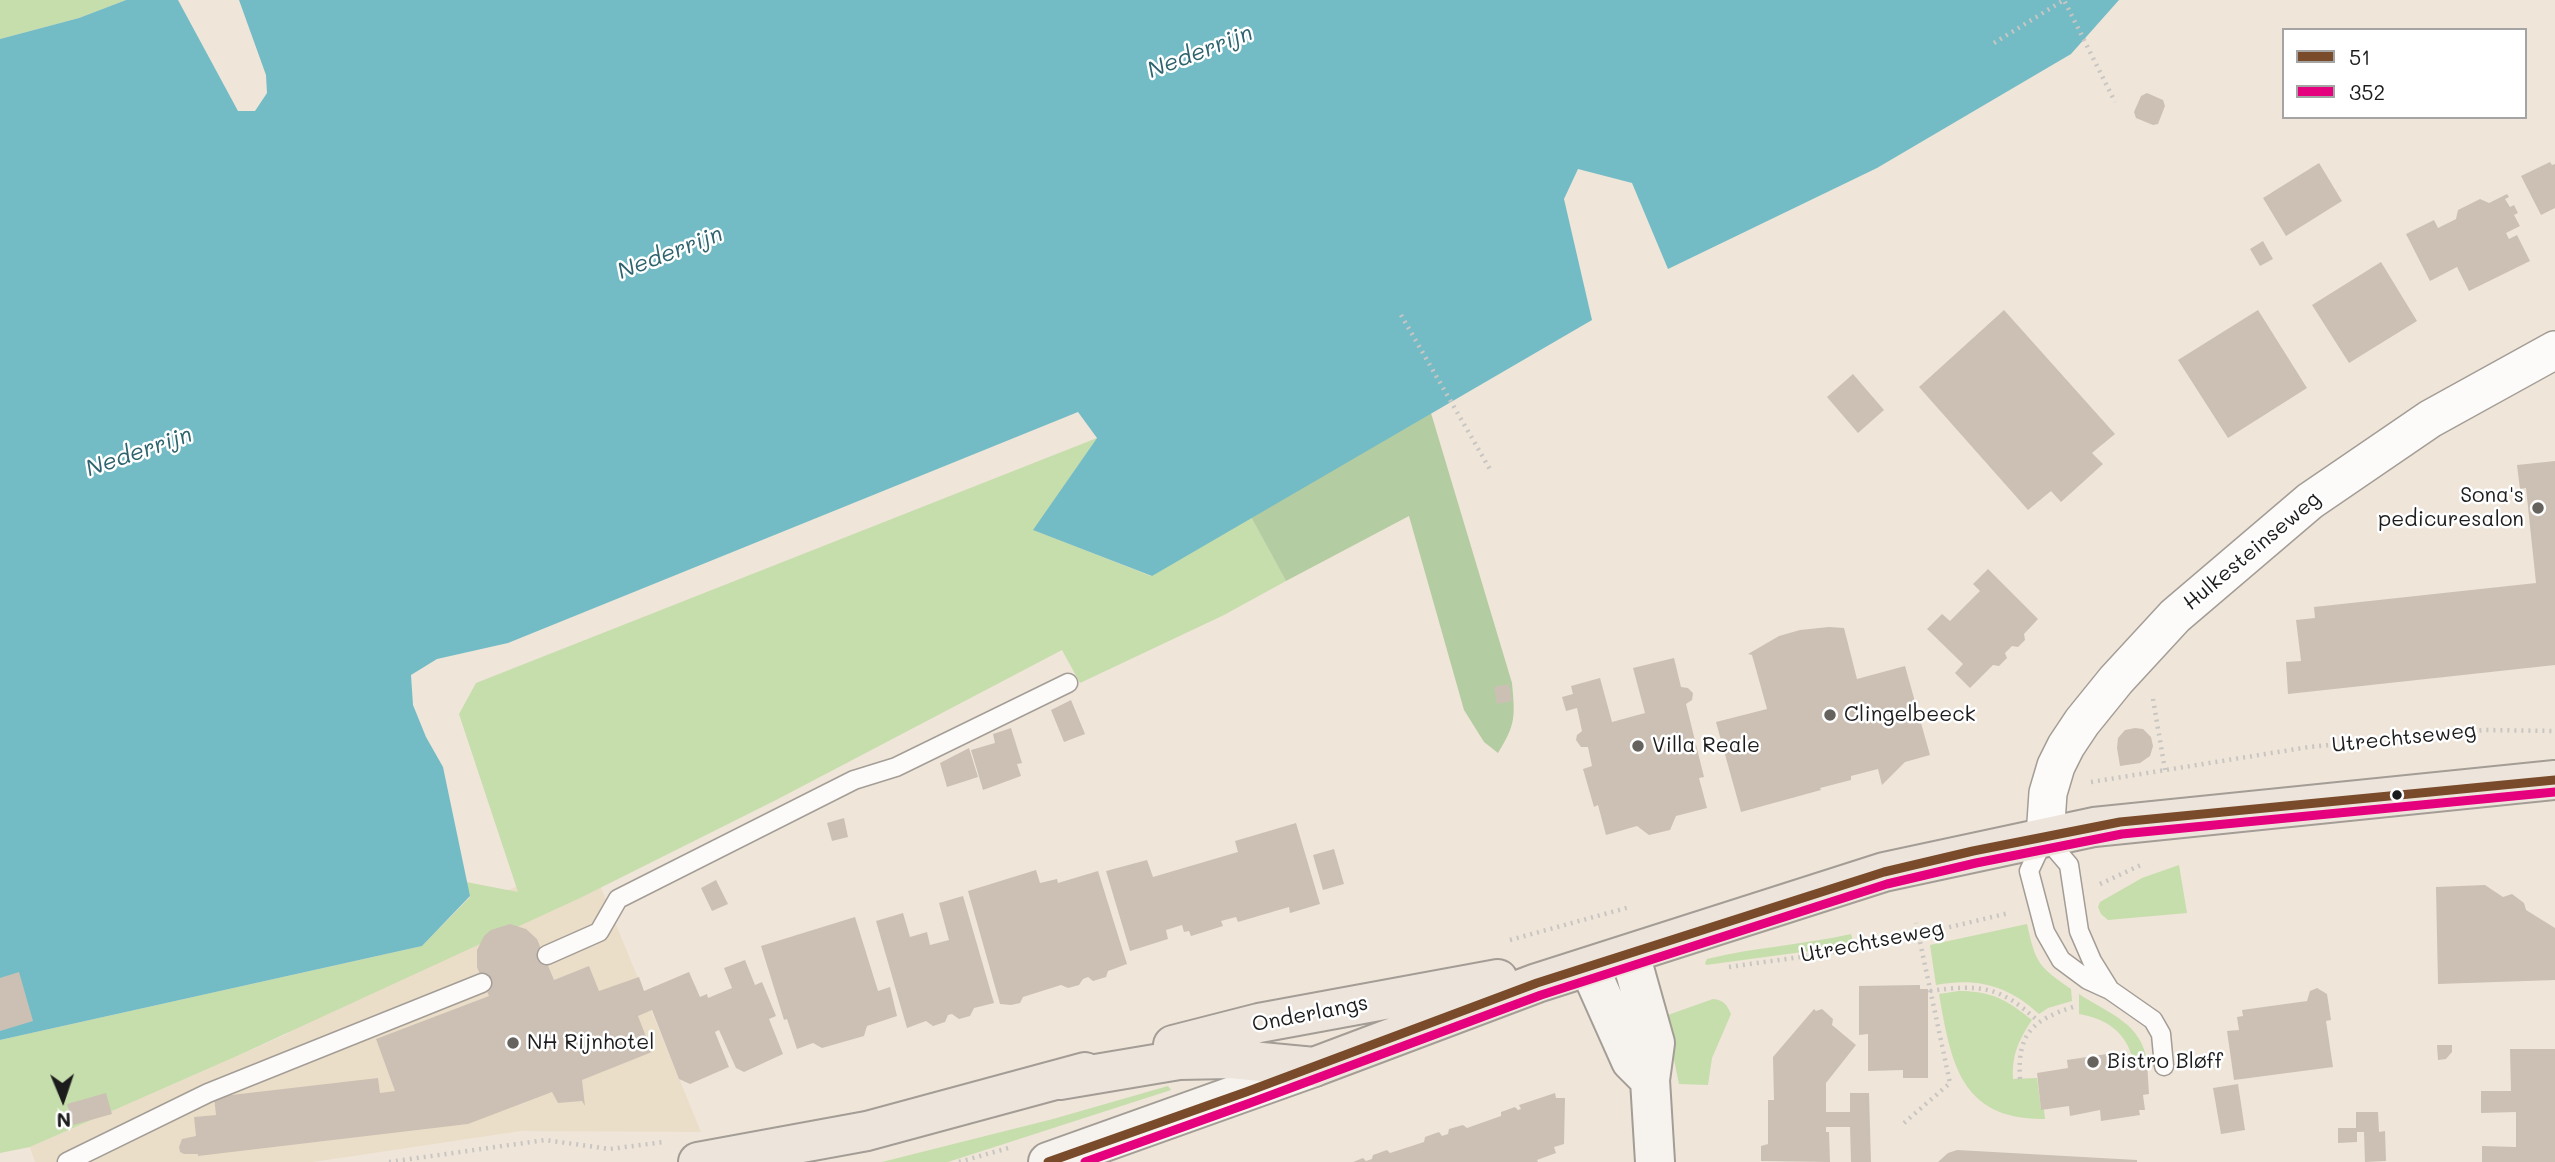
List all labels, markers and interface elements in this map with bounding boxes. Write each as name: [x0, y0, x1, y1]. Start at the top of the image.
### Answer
water label: Nederrijn: [1143, 19, 1257, 85]
legend: [2282, 28, 2527, 119]
text: 51: [2349, 43, 2371, 70]
text: 352: [2349, 78, 2385, 105]
water label: Nederrijn: [613, 220, 727, 286]
water label: Nederrijn: [82, 421, 196, 483]
place label: Sona's pedicuresalon: [2378, 483, 2524, 533]
street label: Hulkesteinseweg: [2178, 486, 2326, 616]
marker: Sona's pedicuresalon: [2530, 500, 2546, 516]
place label: Clingelbeeck: [1844, 702, 1976, 728]
marker: Clingelbeeck: [1822, 707, 1838, 723]
street label: Utrechtseweg: [2331, 718, 2477, 758]
place label: Villa Reale: [1652, 733, 1760, 759]
marker: Villa Reale: [1630, 738, 1646, 754]
unlabelled marker: [2390, 788, 2404, 802]
street label: Utrechtseweg: [1798, 916, 1946, 968]
street label: Onderlangs: [1250, 990, 1370, 1038]
place label: NH Rijnhotel: [527, 1030, 655, 1056]
marker: NH Rijnhotel: [505, 1035, 521, 1051]
place label: Bistro Bløff: [2107, 1049, 2223, 1075]
marker: Bistro Bløff: [2085, 1054, 2101, 1070]
north arrow: [28, 1064, 98, 1134]
text: N: [56, 1108, 71, 1133]

